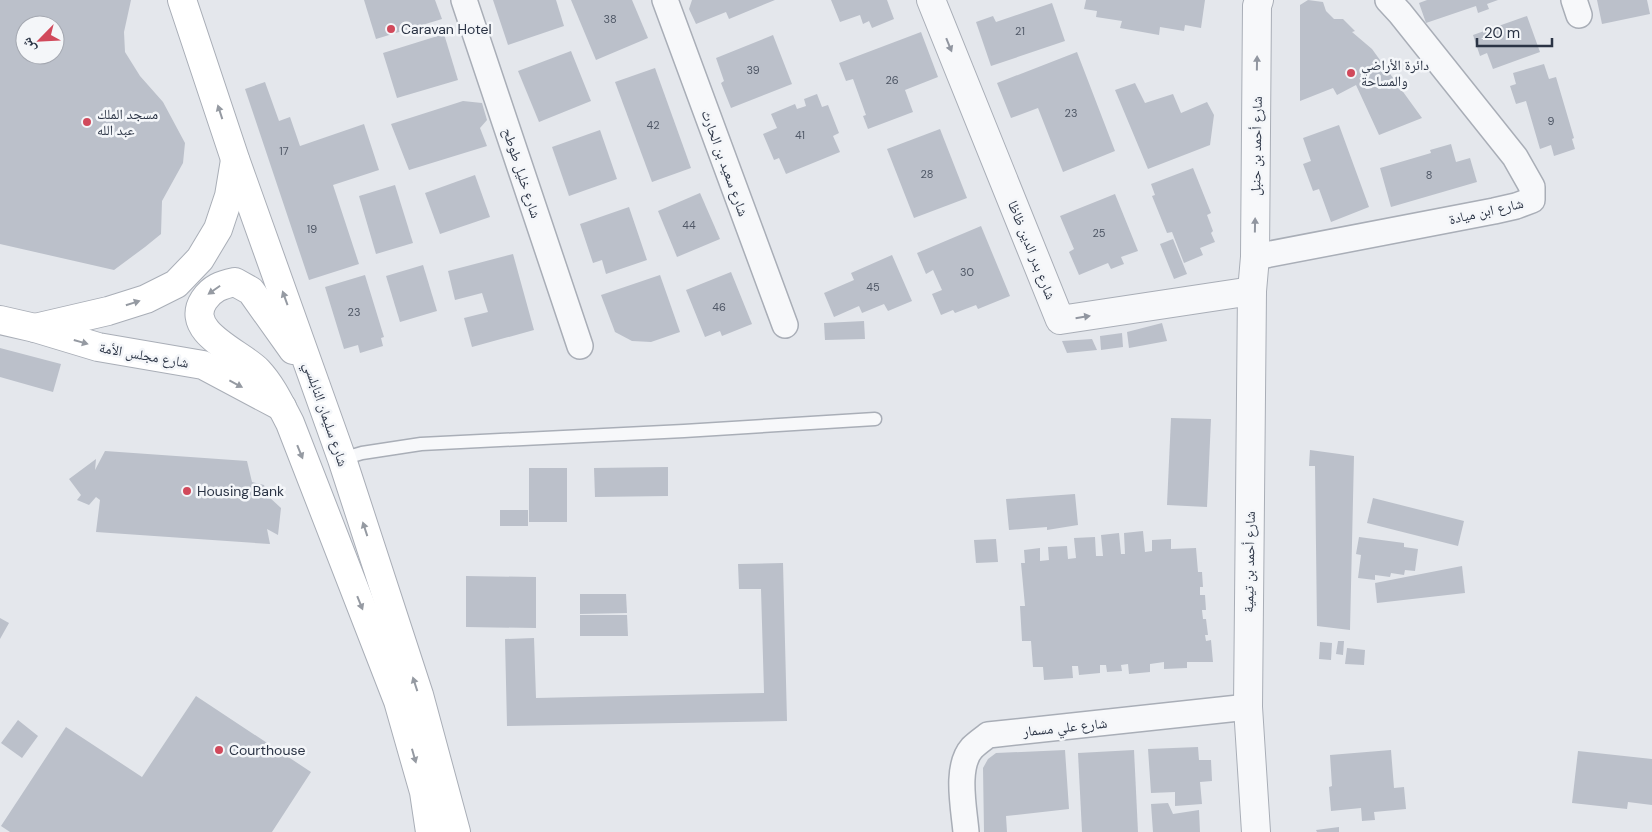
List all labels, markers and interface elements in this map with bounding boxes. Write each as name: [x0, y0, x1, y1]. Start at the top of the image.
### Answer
house number: 38: [603, 12, 617, 26]
north arrow: [15, 15, 65, 65]
scale bar: [1477, 15, 1552, 47]
place label: Caravan Hotel: [401, 20, 492, 38]
marker: Caravan Hotel: [385, 23, 397, 35]
text: 20 m: [1484, 23, 1520, 43]
house number: 21: [1015, 24, 1025, 38]
text: ش: [17, 35, 39, 56]
one-way arrow: [945, 38, 953, 53]
one-way arrow: [1253, 55, 1261, 71]
place label: دائرة الأراضي والمساحة: [1361, 56, 1429, 90]
house number: 39: [746, 63, 760, 77]
marker: دائرة الأراضي والمساحة: [1345, 67, 1357, 79]
house number: 26: [885, 73, 899, 87]
street label: شارع أحمد بن حنبل: [1246, 96, 1267, 196]
place label: مسجد الملك عبد الله: [97, 105, 158, 139]
one-way arrow: [216, 105, 223, 120]
house number: 23: [1065, 106, 1077, 120]
street label: شارع سعيد بن الحارث: [696, 107, 753, 219]
house number: 9: [1548, 114, 1555, 128]
marker: مسجد الملك عبد الله: [81, 116, 93, 128]
house number: 42: [646, 118, 660, 132]
street label: شارع خليل طوطح: [498, 125, 545, 221]
house number: 41: [795, 128, 805, 142]
house number: 17: [279, 144, 289, 158]
house number: 28: [921, 167, 933, 181]
house number: 8: [1426, 168, 1432, 182]
street label: شارع ابن ميادة: [1447, 194, 1525, 229]
street label: شارع بدر الدين ظاظا: [1003, 198, 1060, 303]
one-way arrow: [1251, 217, 1259, 233]
house number: 44: [682, 218, 696, 232]
house number: 19: [307, 222, 317, 236]
house number: 25: [1092, 226, 1106, 240]
house number: 30: [960, 265, 974, 279]
house number: 45: [866, 280, 880, 294]
one-way arrow: [207, 285, 221, 295]
one-way arrow: [281, 290, 289, 305]
one-way arrow: [126, 299, 141, 307]
house number: 46: [712, 300, 726, 314]
house number: 23: [348, 305, 360, 319]
one-way arrow: [1075, 313, 1091, 321]
one-way arrow: [74, 338, 89, 346]
street label: شارع مجلس الأمة: [98, 338, 190, 373]
street label: شارع سليمان النابلسي: [297, 359, 352, 469]
one-way arrow: [230, 379, 243, 388]
one-way arrow: [297, 445, 305, 459]
place label: Housing Bank: [197, 482, 284, 500]
marker: Housing Bank: [181, 485, 193, 497]
street label: شارع أحمد بن تيمية: [1239, 511, 1260, 613]
one-way arrow: [360, 522, 368, 537]
one-way arrow: [356, 596, 364, 611]
one-way arrow: [411, 676, 419, 691]
street label: شارع علي مسمار: [1021, 714, 1108, 743]
place label: Courthouse: [229, 741, 305, 759]
marker: Courthouse: [213, 744, 225, 756]
one-way arrow: [411, 749, 419, 764]

